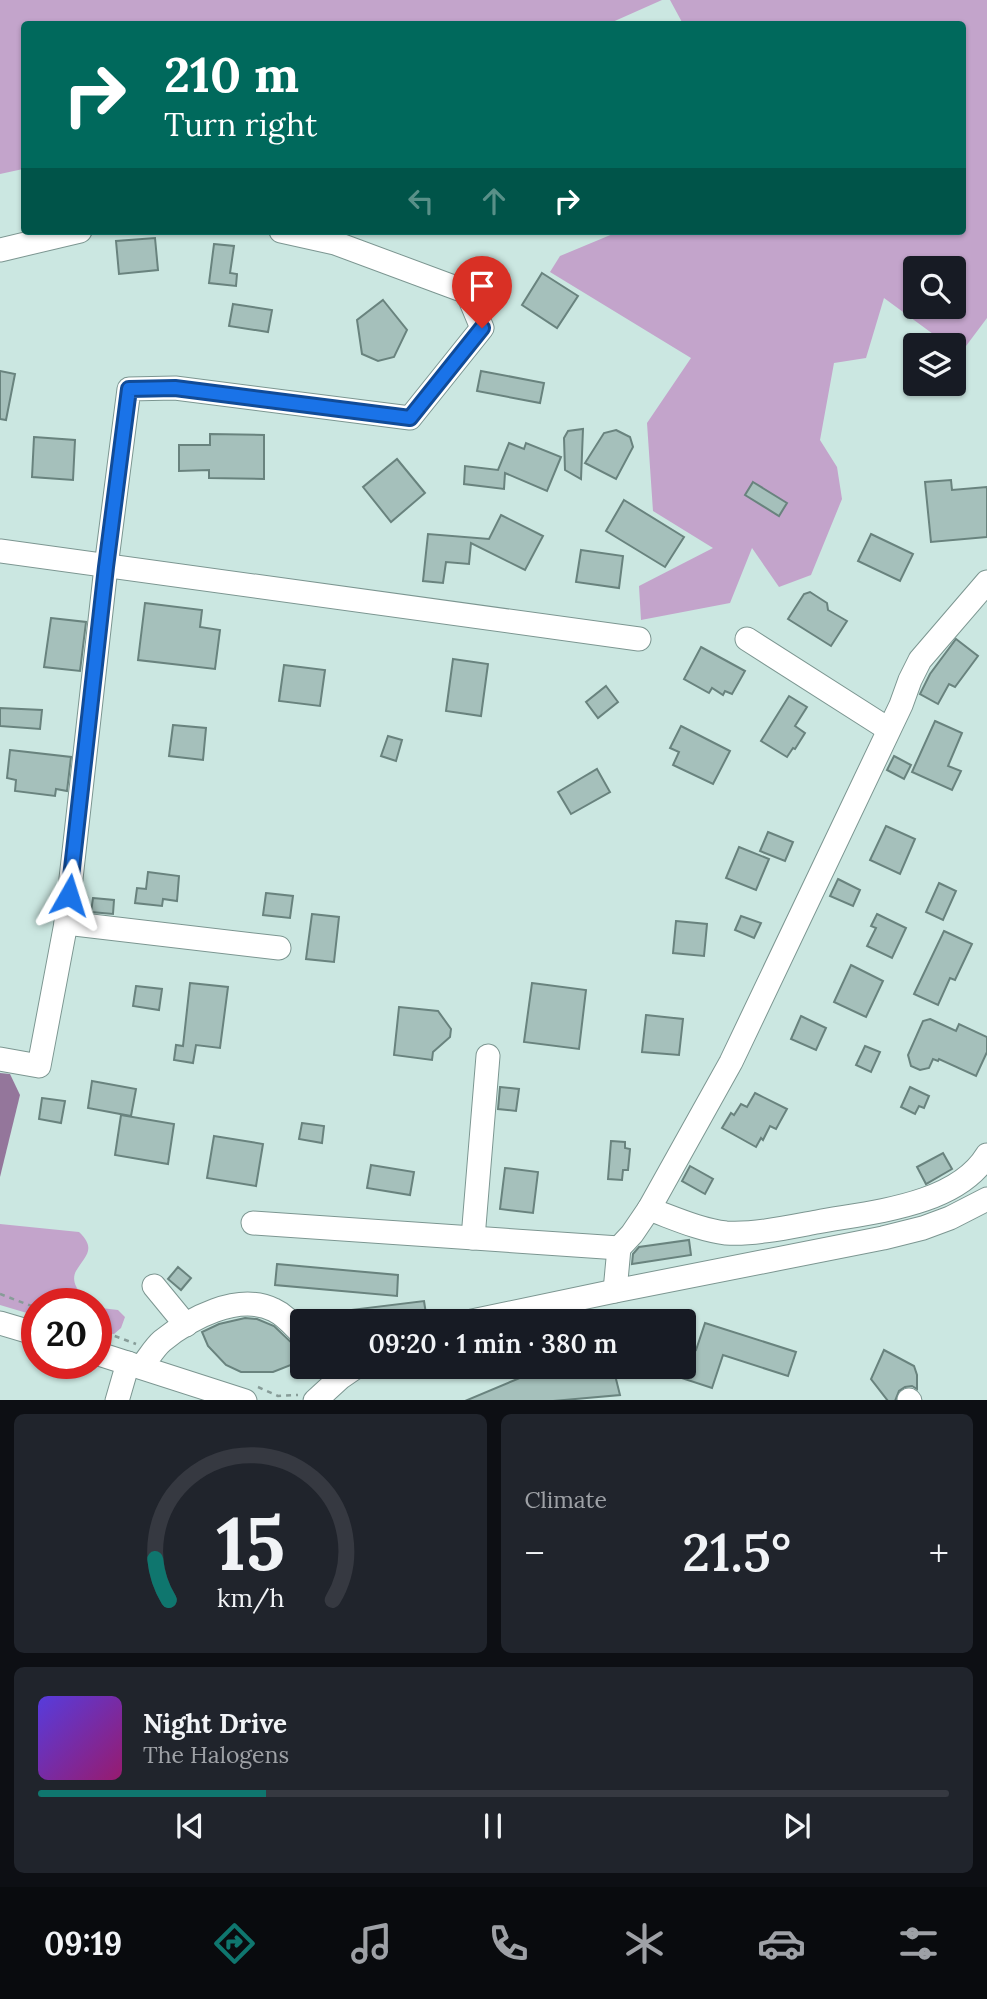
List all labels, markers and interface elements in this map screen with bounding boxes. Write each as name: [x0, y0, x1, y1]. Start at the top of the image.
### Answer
text: 210 m: [164, 43, 299, 105]
icon: right: [49, 49, 140, 140]
text: Turn right: [164, 104, 317, 145]
icon: left: [402, 182, 440, 220]
icon: ahead: [475, 182, 513, 220]
icon: right: [548, 182, 586, 220]
pin: [452, 256, 512, 328]
map controls: [903, 256, 966, 396]
button: search: [903, 256, 966, 319]
icon: arrive: [463, 267, 501, 305]
button: layers: [903, 333, 966, 396]
position arrow: [32, 858, 106, 932]
speed limit sign: 20: [21, 1288, 112, 1379]
text: 09:20 · 1 min · 380 m: [368, 1327, 618, 1360]
text: Climate: [525, 1485, 607, 1514]
text: 15: [216, 1497, 285, 1590]
text: 21.5°: [682, 1519, 791, 1585]
text: −: [525, 1529, 545, 1577]
text: +: [929, 1529, 949, 1577]
text: km/h: [216, 1581, 284, 1613]
text: Night Drive: [143, 1707, 287, 1740]
text: The Halogens: [143, 1740, 289, 1769]
icon: previous: [171, 1807, 209, 1845]
icon: pause: [474, 1807, 512, 1845]
icon: next: [778, 1807, 816, 1845]
icon: directions: [210, 1919, 259, 1968]
icon: music: [347, 1919, 396, 1968]
icon: phone: [484, 1919, 533, 1968]
icon: climate: [620, 1919, 669, 1968]
icon: car: [757, 1919, 806, 1968]
icon: filters: [894, 1919, 943, 1968]
text: 09:19: [44, 1923, 122, 1964]

